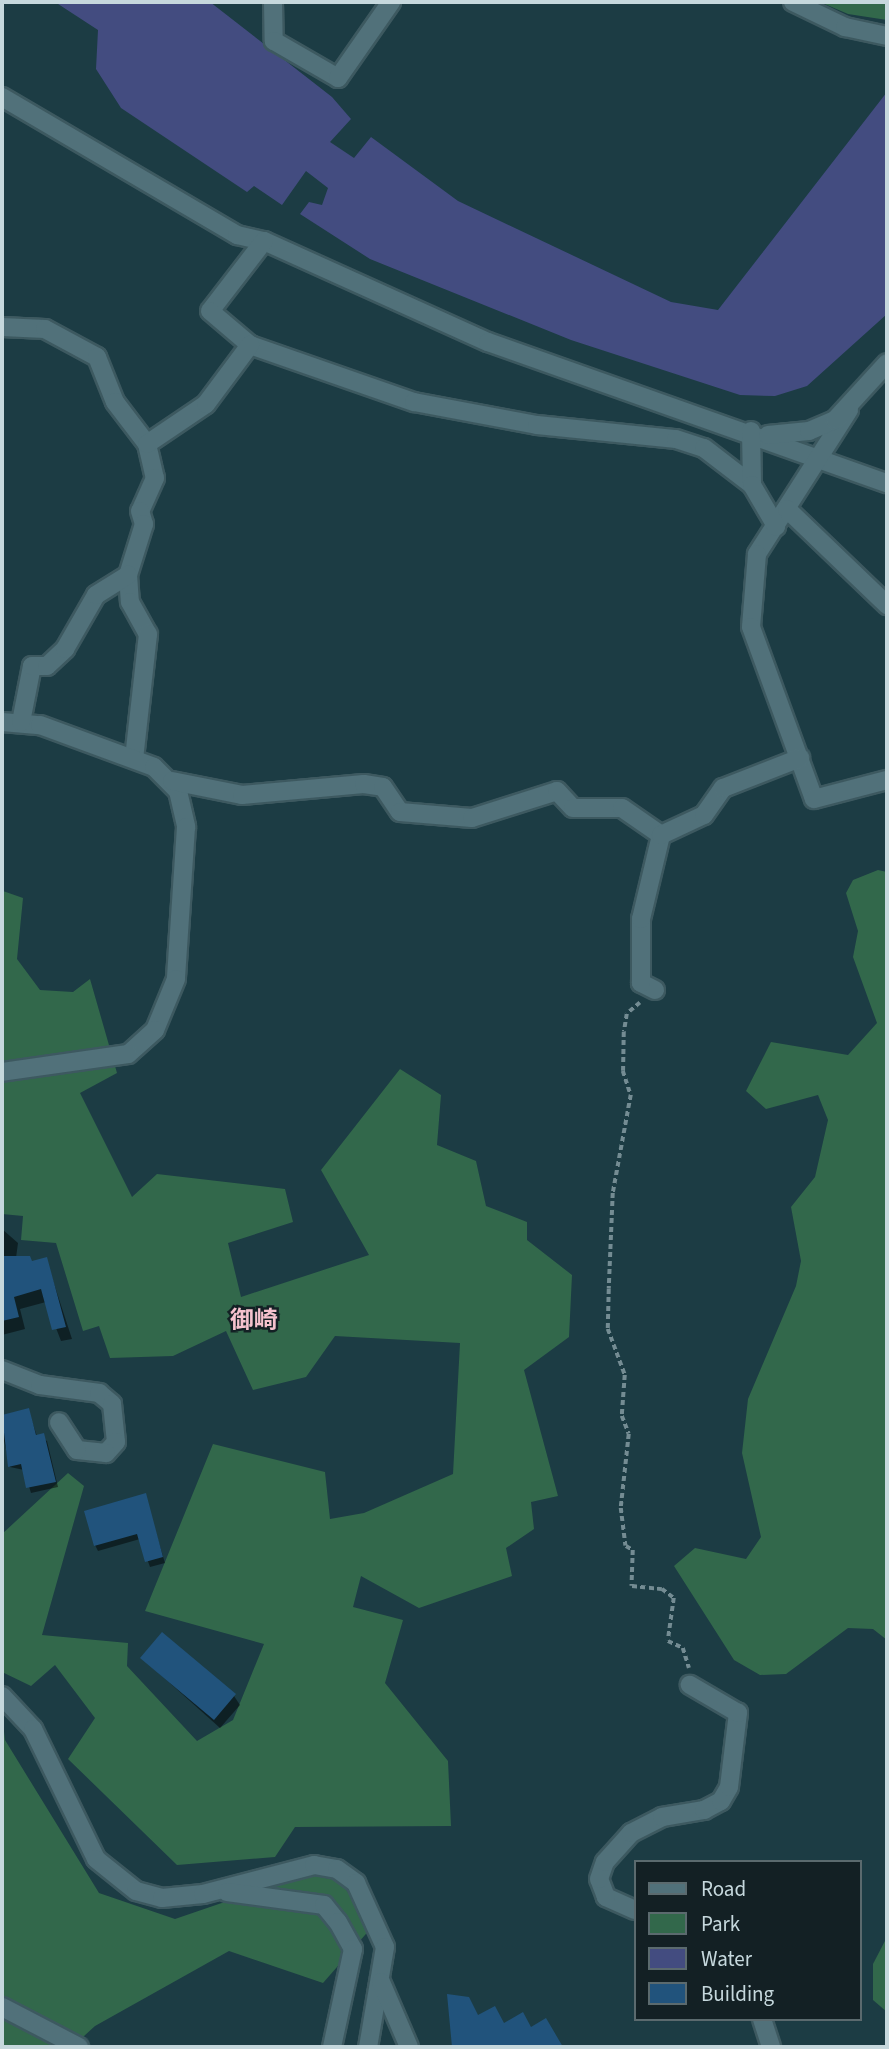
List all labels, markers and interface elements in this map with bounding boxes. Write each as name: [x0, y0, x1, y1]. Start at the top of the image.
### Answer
district label: 御崎: [230, 1307, 278, 1335]
legend: [634, 1860, 861, 2021]
text: Road: [701, 1874, 746, 1904]
text: Park: [701, 1909, 740, 1939]
text: Water: [701, 1944, 752, 1974]
text: Building: [701, 1979, 774, 2009]

